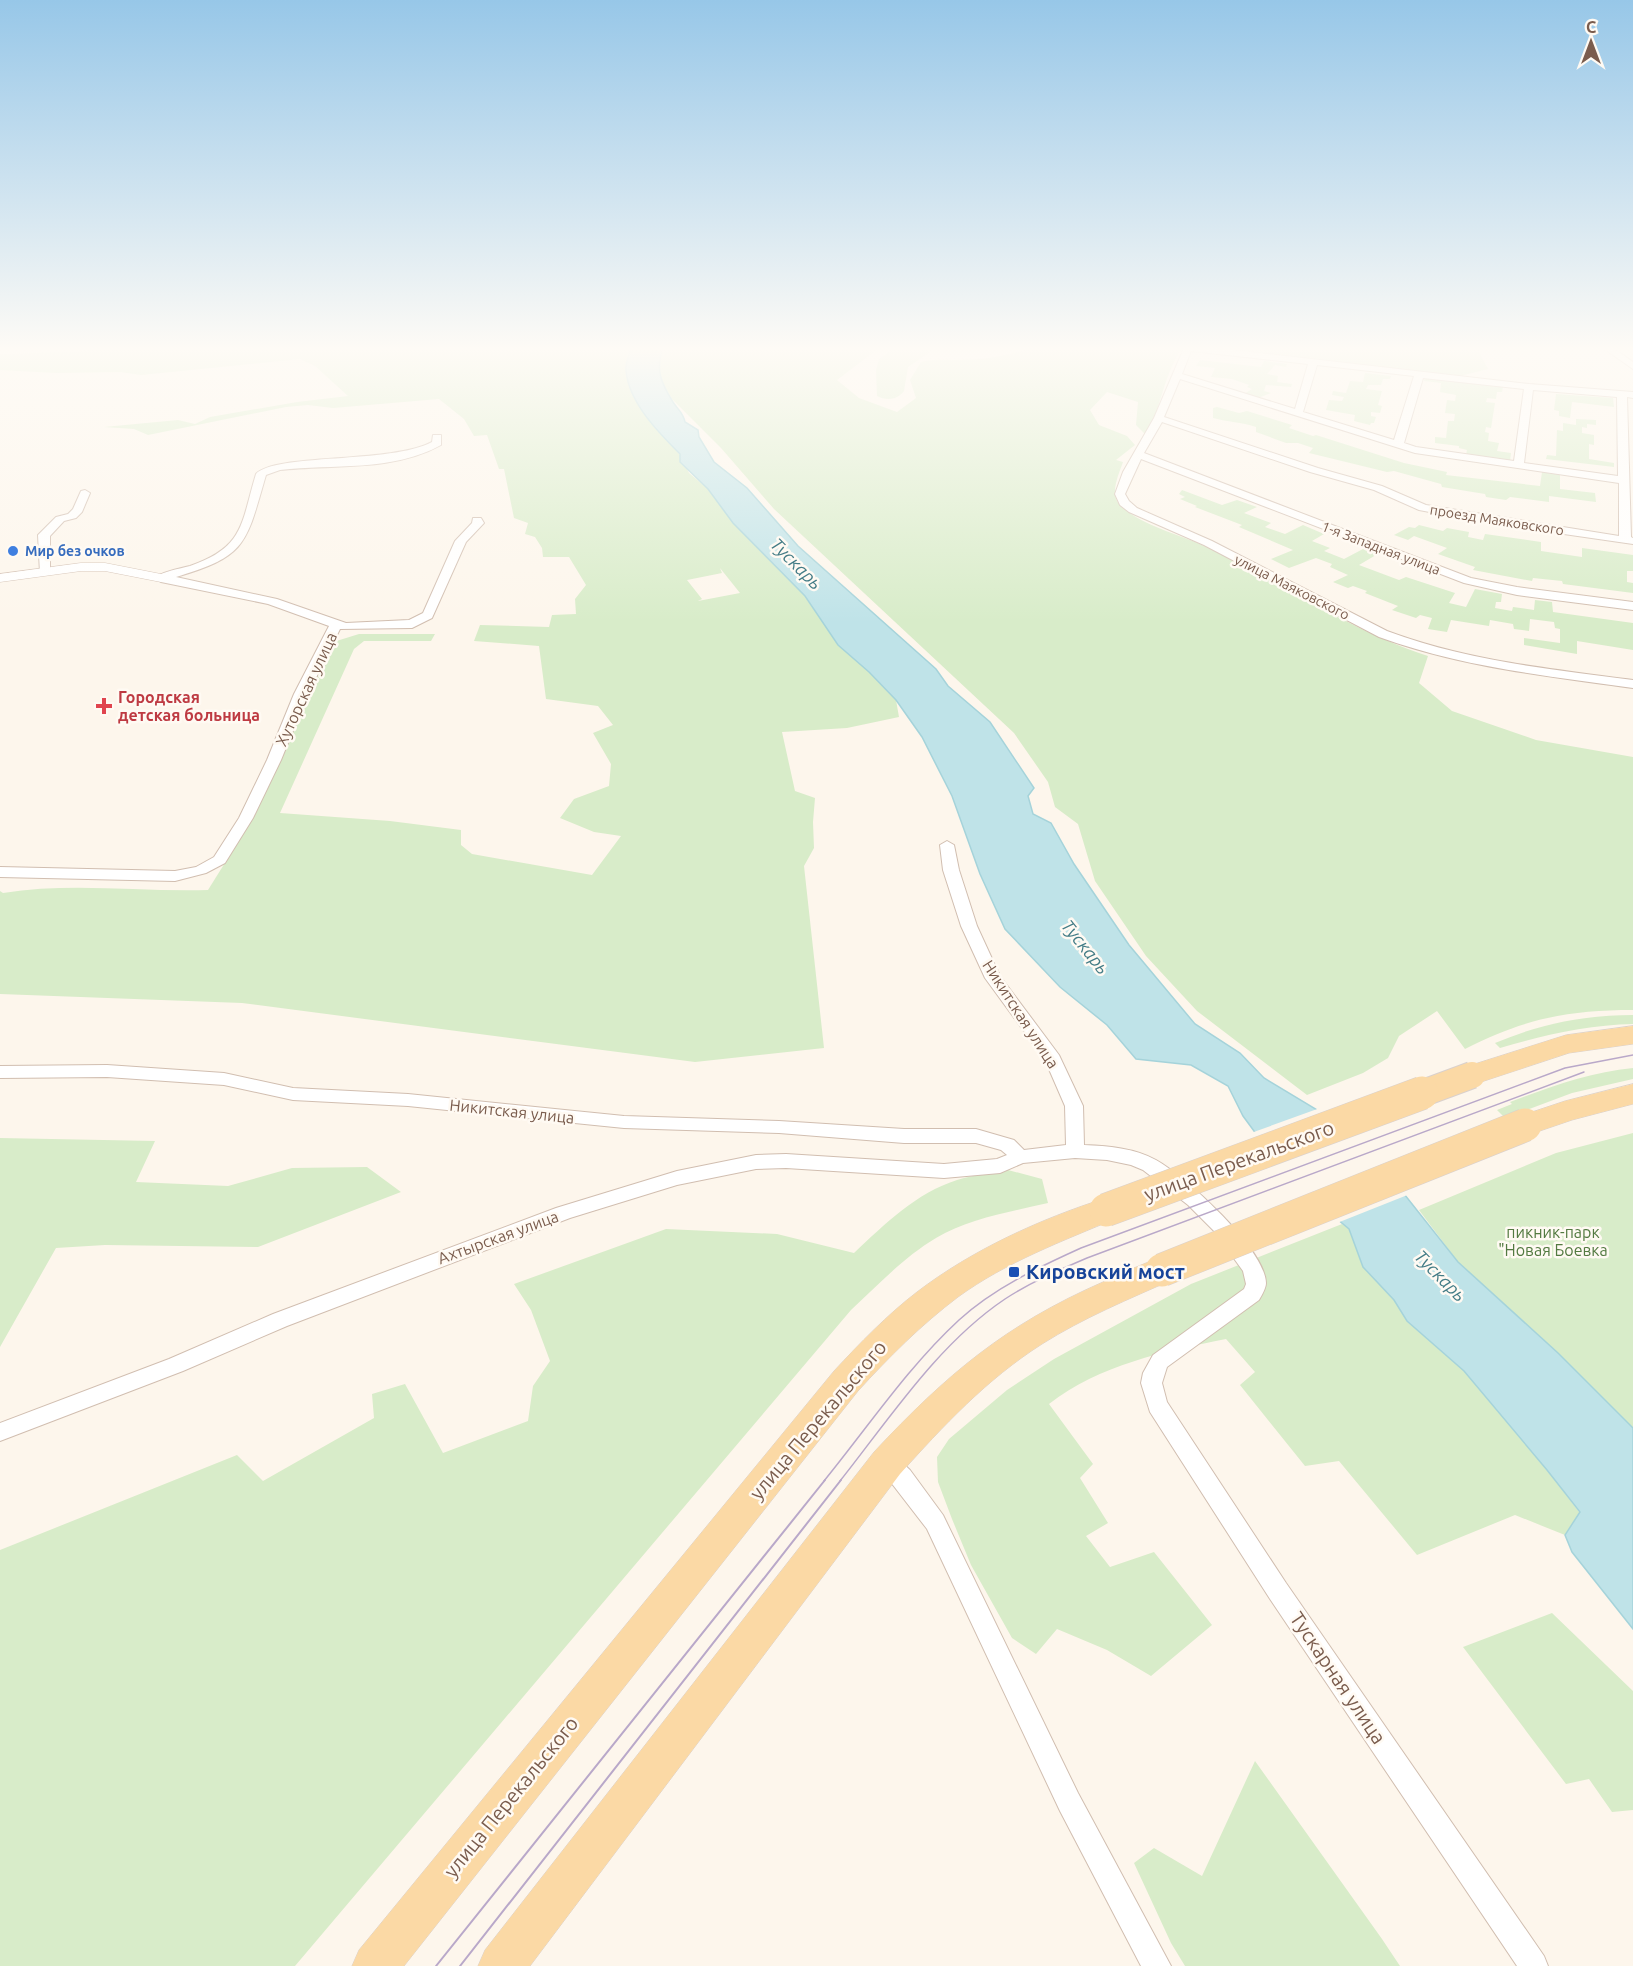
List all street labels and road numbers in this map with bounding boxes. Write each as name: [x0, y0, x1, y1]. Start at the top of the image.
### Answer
street label: проезд Маяковского: [1429, 502, 1565, 538]
street label: 1-я Западная улица: [1319, 518, 1443, 578]
street label: улица Маяковского: [1232, 551, 1352, 623]
street label: Хуторская улица: [272, 629, 340, 749]
street label: Никитская улица: [979, 957, 1063, 1071]
street label: Никитская улица: [449, 1095, 575, 1127]
street label: улица Перекальского: [1141, 1115, 1337, 1206]
street label: Ахтырская улица: [435, 1207, 561, 1267]
street label: улица Перекальского: [744, 1336, 891, 1504]
street label: Тускарная улица: [1286, 1607, 1391, 1748]
street label: улица Перекальского: [439, 1712, 583, 1882]

